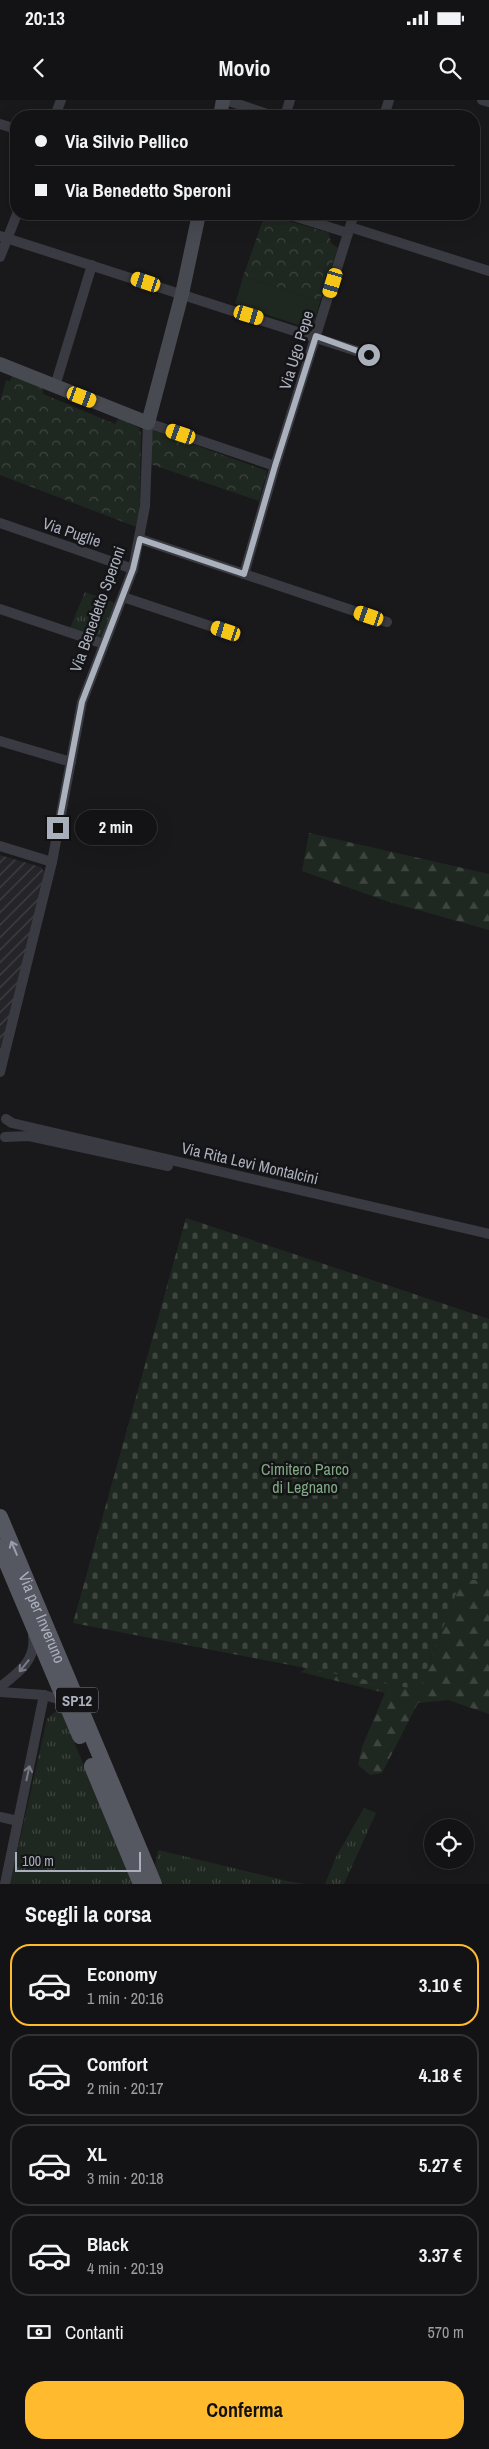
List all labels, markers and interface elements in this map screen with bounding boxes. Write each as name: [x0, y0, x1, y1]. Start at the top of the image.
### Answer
text: 20:13: [25, 5, 65, 31]
text: Movio: [218, 53, 271, 83]
icon: back: [25, 54, 53, 82]
icon: search: [436, 54, 464, 82]
text: Via Silvio Pellico: [65, 128, 189, 154]
text: Via Benedetto Speroni: [65, 177, 231, 203]
car: [321, 266, 344, 300]
car: [129, 270, 162, 294]
car: [232, 303, 265, 327]
street label: Via Ugo Pepe: [274, 308, 318, 392]
route start: [358, 344, 380, 366]
car: [65, 385, 98, 409]
car: [164, 422, 197, 446]
street label: Via Puglie: [40, 512, 104, 552]
street label: Via Benedetto Speroni: [64, 543, 130, 675]
car: [352, 604, 385, 628]
car: [209, 619, 242, 643]
callout: 2 min: [76, 810, 158, 846]
text: 2 min: [99, 816, 133, 838]
route end: [47, 817, 69, 839]
street label: Via Rita Levi Montalcini: [179, 1137, 321, 1189]
park label: Cimitero Parco di Legnano: [261, 1458, 349, 1498]
one-way arrow: [8, 1541, 17, 1556]
street label: Via per Inveruno: [13, 1569, 71, 1666]
one-way arrow: [18, 1659, 29, 1672]
road number: SP12: [56, 1688, 98, 1712]
one-way arrow: [24, 1766, 33, 1782]
map controls: [424, 1819, 474, 1869]
button: locate: [424, 1819, 474, 1869]
scale bar: [15, 1849, 141, 1872]
text: 100 m: [22, 1852, 54, 1870]
text: Scegli la corsa: [25, 1899, 151, 1929]
text: Economy: [87, 1961, 157, 1987]
icon: car: [27, 1963, 72, 2008]
text: 3.10 €: [419, 1972, 462, 1998]
text: 1 min · 20:16: [87, 1987, 164, 2009]
text: Comfort: [87, 2051, 148, 2077]
icon: car: [27, 2053, 72, 2098]
text: 4.18 €: [419, 2062, 462, 2088]
text: 2 min · 20:17: [87, 2077, 164, 2099]
text: XL: [87, 2141, 107, 2167]
icon: car: [27, 2143, 72, 2188]
text: 5.27 €: [419, 2152, 462, 2178]
text: 3 min · 20:18: [87, 2167, 164, 2189]
text: Black: [87, 2231, 129, 2257]
icon: car: [27, 2233, 72, 2278]
text: 3.37 €: [419, 2242, 462, 2268]
text: 4 min · 20:19: [87, 2257, 164, 2279]
icon: cash: [25, 2318, 53, 2346]
text: Contanti: [65, 2319, 124, 2345]
text: 570 m: [428, 2321, 464, 2343]
button: Conferma: [25, 2381, 464, 2439]

